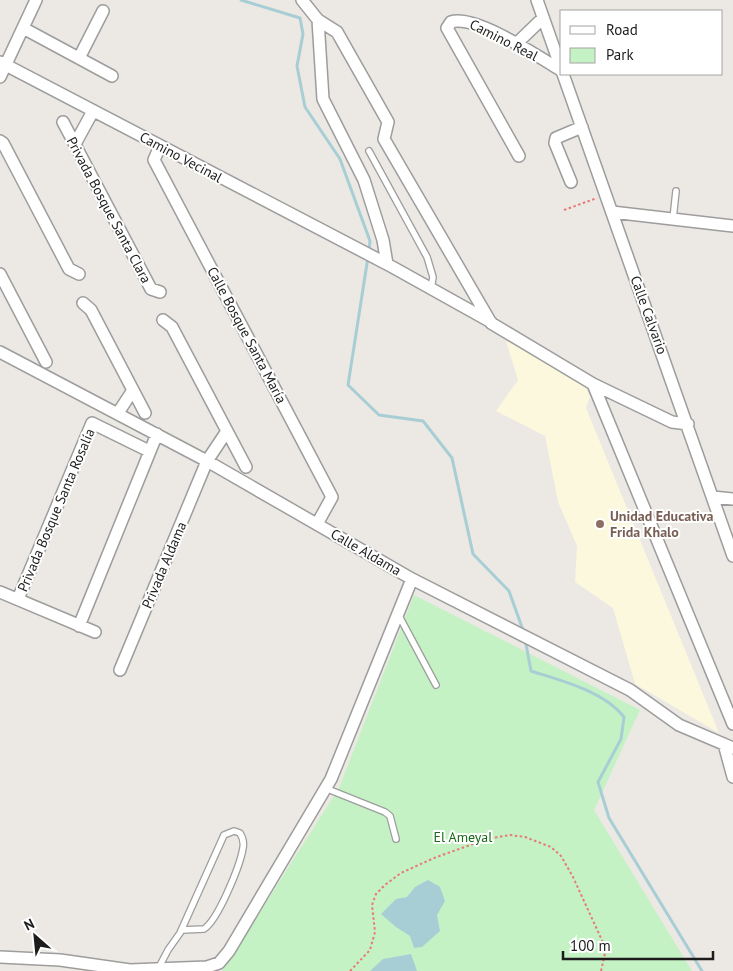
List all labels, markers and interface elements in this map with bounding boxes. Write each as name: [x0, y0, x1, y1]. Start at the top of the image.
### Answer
legend: [560, 10, 723, 75]
street label: Camino Real: [467, 15, 541, 65]
text: Road: [606, 20, 638, 39]
text: Park: [606, 45, 634, 64]
street label: Camino Vecinal: [137, 128, 225, 186]
street label: Privada Bosque Santa Clara: [63, 134, 155, 286]
street label: Calle Bosque Santa María: [203, 264, 291, 406]
street label: Calle Calvario: [626, 273, 672, 357]
street label: Privada Bosque Santa Rosalía: [13, 426, 99, 594]
place label: Unidad Educativa Frida Khalo: [610, 507, 713, 541]
marker: Unidad Educativa Frida Khalo: [594, 518, 606, 530]
street label: Privada Aldama: [138, 519, 190, 611]
street label: Calle Aldama: [328, 525, 404, 579]
park label: El Ameyal: [434, 828, 492, 846]
north arrow: [10, 911, 60, 961]
text: N: [21, 914, 37, 935]
scale bar: [563, 928, 713, 960]
text: 100 m: [570, 936, 611, 955]

